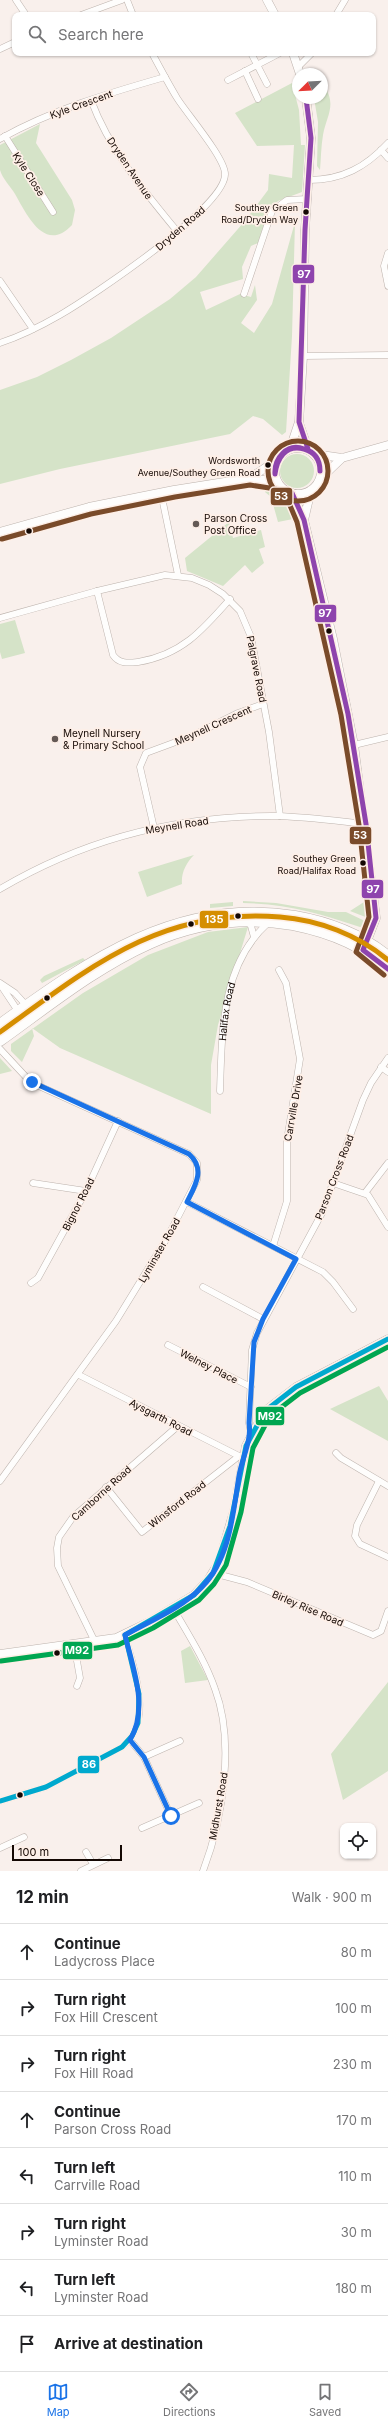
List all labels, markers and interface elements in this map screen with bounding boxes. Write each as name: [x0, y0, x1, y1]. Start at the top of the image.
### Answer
search box: [12, 12, 376, 56]
icon: search: [26, 23, 48, 45]
text: Search here: [58, 25, 144, 44]
north arrow: [292, 68, 328, 104]
street label: Kyle Crescent: [48, 87, 115, 121]
street label: Dryden Avenue: [105, 135, 155, 201]
street label: Kyle Close: [10, 150, 48, 198]
place label: Southey Green Road/Dryden Way: [221, 202, 298, 225]
street label: Dryden Road: [153, 203, 207, 253]
marker: Southey Green Road/Dryden Way: [301, 207, 311, 217]
line badge: 97: [292, 264, 315, 284]
text: 97: [297, 267, 311, 281]
place label: Wordsworth Avenue/Southey Green Road: [138, 455, 260, 478]
marker: Wordsworth Avenue/Southey Green Road: [263, 460, 273, 470]
line badge: 53: [270, 487, 293, 506]
text: 53: [274, 489, 288, 503]
place label: Parson Cross Post Office: [204, 512, 267, 536]
marker: Parson Cross Post Office: [191, 519, 201, 529]
unlabelled marker: [24, 526, 34, 536]
line badge: 97: [314, 604, 337, 623]
text: 97: [318, 606, 332, 620]
unlabelled marker: [324, 626, 334, 636]
street label: Palgrave Road: [245, 634, 269, 704]
street label: Meynell Crescent: [173, 702, 254, 747]
place label: Meynell Nursery & Primary School: [63, 727, 144, 751]
marker: Meynell Nursery & Primary School: [50, 734, 60, 744]
street label: Meynell Road: [145, 814, 209, 836]
line badge: 53: [349, 826, 372, 845]
text: 53: [353, 828, 367, 842]
place label: Southey Green Road/Halifax Road: [278, 853, 356, 876]
marker: Southey Green Road/Halifax Road: [358, 858, 368, 868]
line badge: 97: [361, 879, 384, 899]
text: 97: [366, 882, 380, 896]
line badge: 135: [199, 910, 229, 929]
unlabelled marker: [233, 911, 243, 921]
text: 135: [205, 912, 223, 926]
unlabelled marker: [186, 919, 196, 929]
street label: Halifax Road: [216, 981, 237, 1041]
unlabelled marker: [42, 993, 52, 1003]
route end: [23, 1073, 41, 1091]
street label: Carrville Drive: [281, 1074, 305, 1142]
street label: Parson Cross Road: [312, 1133, 356, 1221]
street label: Bignor Road: [60, 1176, 96, 1232]
street label: Lyminster Road: [136, 1216, 182, 1284]
street label: Welney Place: [178, 1346, 240, 1386]
street label: Aysgarth Road: [128, 1396, 194, 1438]
line badge: M92: [255, 1406, 285, 1426]
text: M92: [258, 1409, 282, 1423]
street label: Camborne Road: [69, 1463, 133, 1523]
street label: Winsford Road: [146, 1478, 208, 1530]
street label: Birley Rise Road: [271, 1588, 345, 1628]
line badge: M92: [62, 1641, 93, 1660]
text: M92: [65, 1643, 89, 1657]
unlabelled marker: [52, 1648, 62, 1658]
line badge: 86: [77, 1755, 100, 1774]
text: 86: [82, 1757, 96, 1771]
street label: Midhurst Road: [206, 1771, 230, 1841]
unlabelled marker: [15, 1790, 25, 1800]
route start: [162, 1807, 180, 1825]
map controls: [340, 1823, 376, 1859]
button: locate: [340, 1823, 376, 1859]
scale bar: [12, 1843, 122, 1862]
text: 100 m: [18, 1845, 49, 1859]
text: 12 min: [16, 1887, 69, 1907]
text: Walk · 900 m: [292, 1889, 372, 1905]
text: Continue: [54, 1934, 121, 1953]
icon: ahead: [16, 1941, 38, 1963]
text: 80 m: [341, 1944, 372, 1960]
text: Ladycross Place: [54, 1953, 155, 1969]
text: Turn right: [54, 1990, 126, 2009]
icon: right: [16, 1997, 38, 2019]
text: 100 m: [335, 2000, 372, 2016]
text: Fox Hill Crescent: [54, 2009, 158, 2025]
text: Turn right: [54, 2046, 126, 2065]
icon: right: [16, 2053, 38, 2075]
text: 230 m: [333, 2056, 372, 2072]
text: Fox Hill Road: [54, 2065, 134, 2081]
text: Continue: [54, 2102, 121, 2121]
icon: ahead: [16, 2109, 38, 2131]
text: 170 m: [336, 2112, 372, 2128]
text: Parson Cross Road: [54, 2121, 171, 2137]
text: Turn left: [54, 2158, 115, 2177]
icon: left: [16, 2165, 38, 2187]
text: 110 m: [338, 2168, 372, 2184]
text: Carrville Road: [54, 2177, 140, 2193]
text: Turn right: [54, 2214, 126, 2233]
icon: right: [16, 2221, 38, 2243]
text: 30 m: [341, 2224, 372, 2240]
text: Lyminster Road: [54, 2233, 148, 2249]
text: Turn left: [54, 2270, 115, 2289]
icon: left: [16, 2277, 38, 2299]
text: 180 m: [335, 2280, 372, 2296]
text: Lyminster Road: [54, 2289, 148, 2305]
icon: arrive: [16, 2333, 38, 2355]
text: Arrive at destination: [54, 2334, 203, 2353]
tab: Map: [47, 2381, 70, 2419]
tab: Directions: [163, 2381, 216, 2419]
tab: Saved: [309, 2381, 341, 2419]

